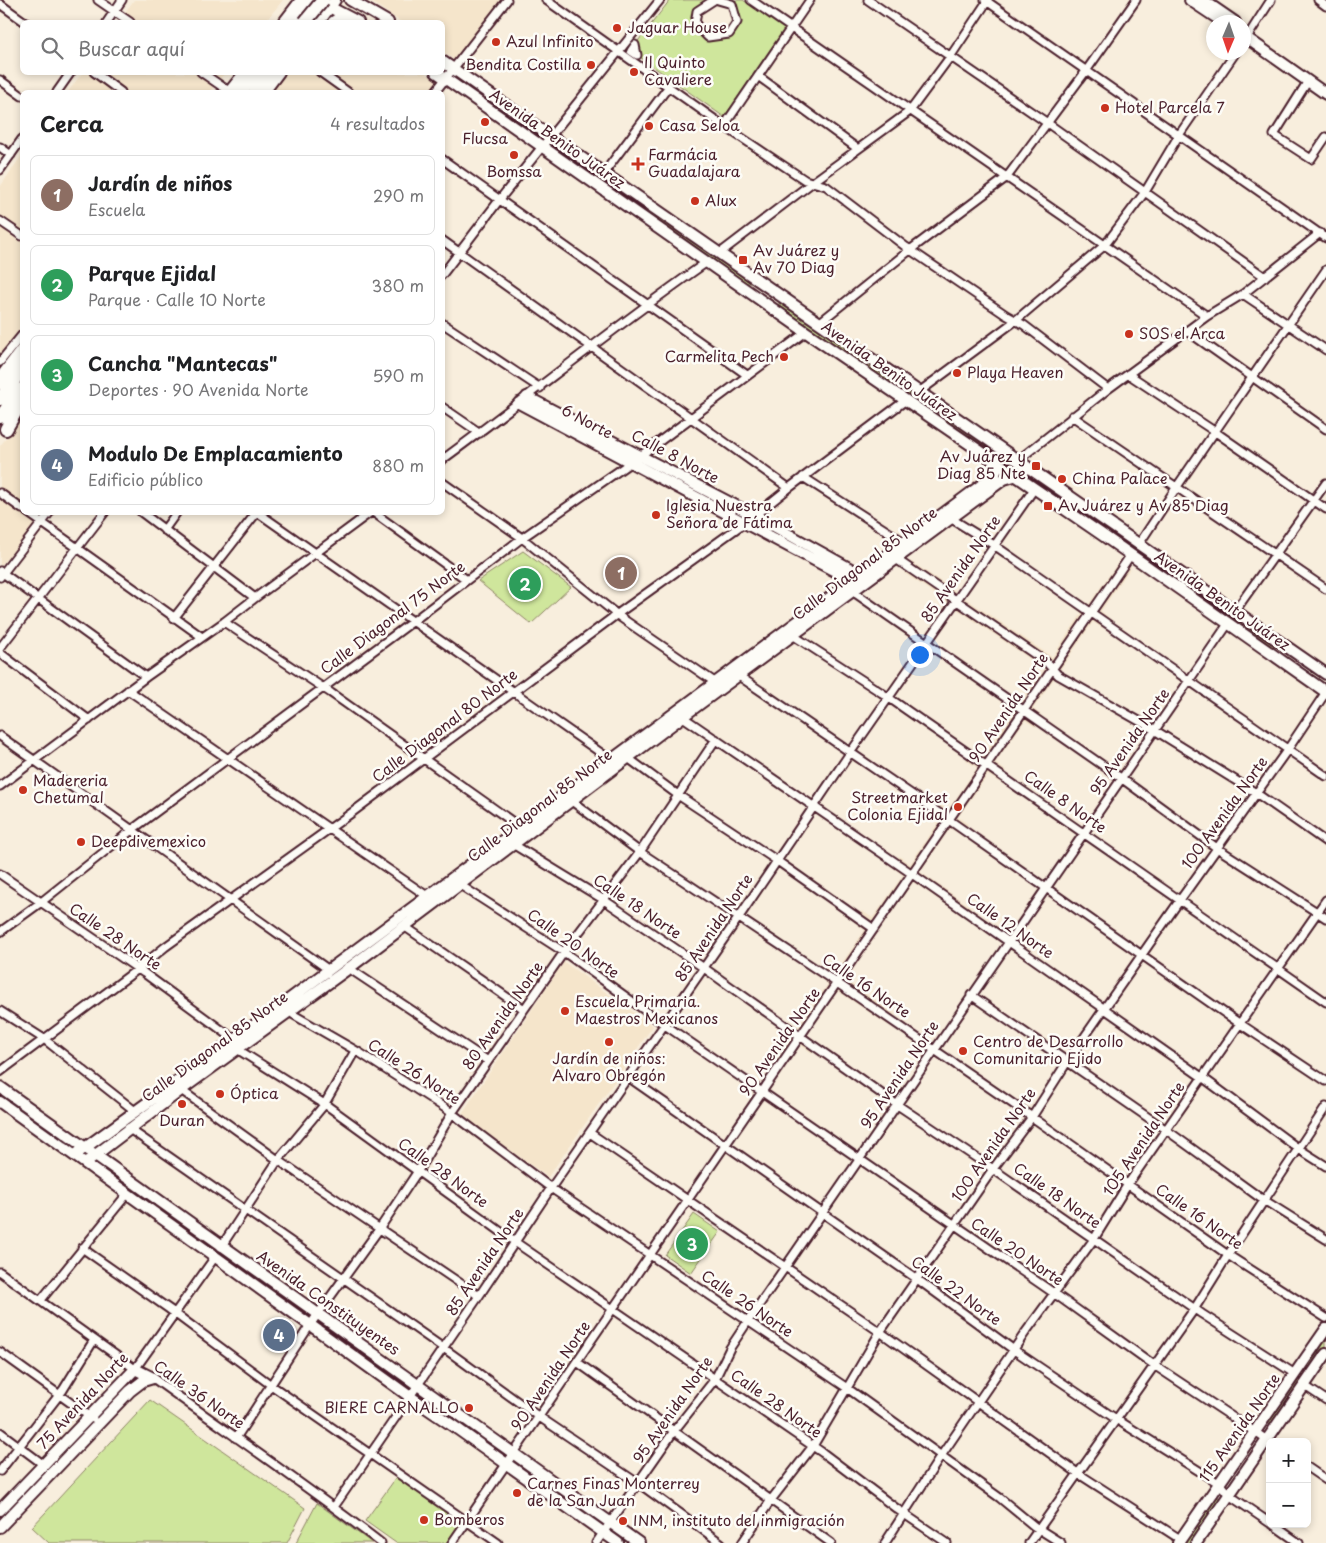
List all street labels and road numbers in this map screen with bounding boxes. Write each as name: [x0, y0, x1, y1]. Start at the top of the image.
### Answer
street label: Avenida Benito Juárez: [485, 82, 630, 193]
street label: Avenida Benito Juárez: [817, 314, 962, 425]
street label: 6 Norte: [558, 398, 617, 444]
street label: Calle 8 Norte: [628, 423, 724, 488]
street label: Calle Diagonal 85 Norte: [787, 501, 941, 625]
street label: 85 Avenida Norte: [914, 510, 1005, 626]
street label: Avenida Benito Juárez: [1150, 544, 1295, 655]
street label: Calle Diagonal 75 Norte: [315, 555, 469, 679]
street label: 90 Avenida Norte: [962, 648, 1053, 767]
street label: Calle Diagonal 80 Norte: [366, 662, 522, 787]
street label: 95 Avenida Norte: [1083, 683, 1174, 799]
street label: Calle Diagonal 85 Norte: [462, 743, 616, 867]
street label: 100 Avenida Norte: [1175, 751, 1273, 873]
street label: Calle 8 Norte: [1020, 764, 1112, 838]
street label: Calle 18 Norte: [589, 868, 687, 944]
street label: 85 Avenida Norte: [668, 869, 758, 986]
street label: Calle 12 Norte: [963, 886, 1059, 963]
street label: Calle 28 Norte: [65, 896, 167, 975]
street label: Calle 20 Norte: [523, 902, 625, 983]
street label: Calle 16 Norte: [818, 947, 916, 1023]
street label: 80 Avenida Norte: [456, 956, 548, 1074]
street label: 90 Avenida Norte: [733, 982, 825, 1100]
street label: Calle Diagonal 85 Norte: [136, 985, 292, 1107]
street label: 95 Avenida Norte: [854, 1015, 944, 1133]
street label: Calle 26 Norte: [364, 1032, 466, 1109]
street label: 105 Avenida Norte: [1096, 1076, 1190, 1200]
street label: 100 Avenida Norte: [945, 1082, 1041, 1206]
street label: Calle 28 Norte: [394, 1131, 494, 1213]
street label: Calle 18 Norte: [1009, 1156, 1106, 1233]
street label: Calle 16 Norte: [1151, 1177, 1248, 1254]
street label: 85 Avenida Norte: [439, 1203, 529, 1320]
street label: Calle 20 Norte: [967, 1211, 1069, 1290]
street label: Avenida Constituyentes: [253, 1244, 405, 1360]
street label: Calle 22 Norte: [907, 1249, 1007, 1330]
street label: Calle 26 Norte: [697, 1263, 798, 1342]
street label: 90 Avenida Norte: [504, 1316, 595, 1435]
street label: 75 Avenida Norte: [31, 1346, 133, 1454]
street label: 95 Avenida Norte: [626, 1351, 717, 1467]
street label: Calle 36 Norte: [150, 1354, 250, 1434]
street label: Calle 28 Norte: [726, 1363, 827, 1443]
street label: 115 Avenida Norte: [1193, 1368, 1285, 1486]

